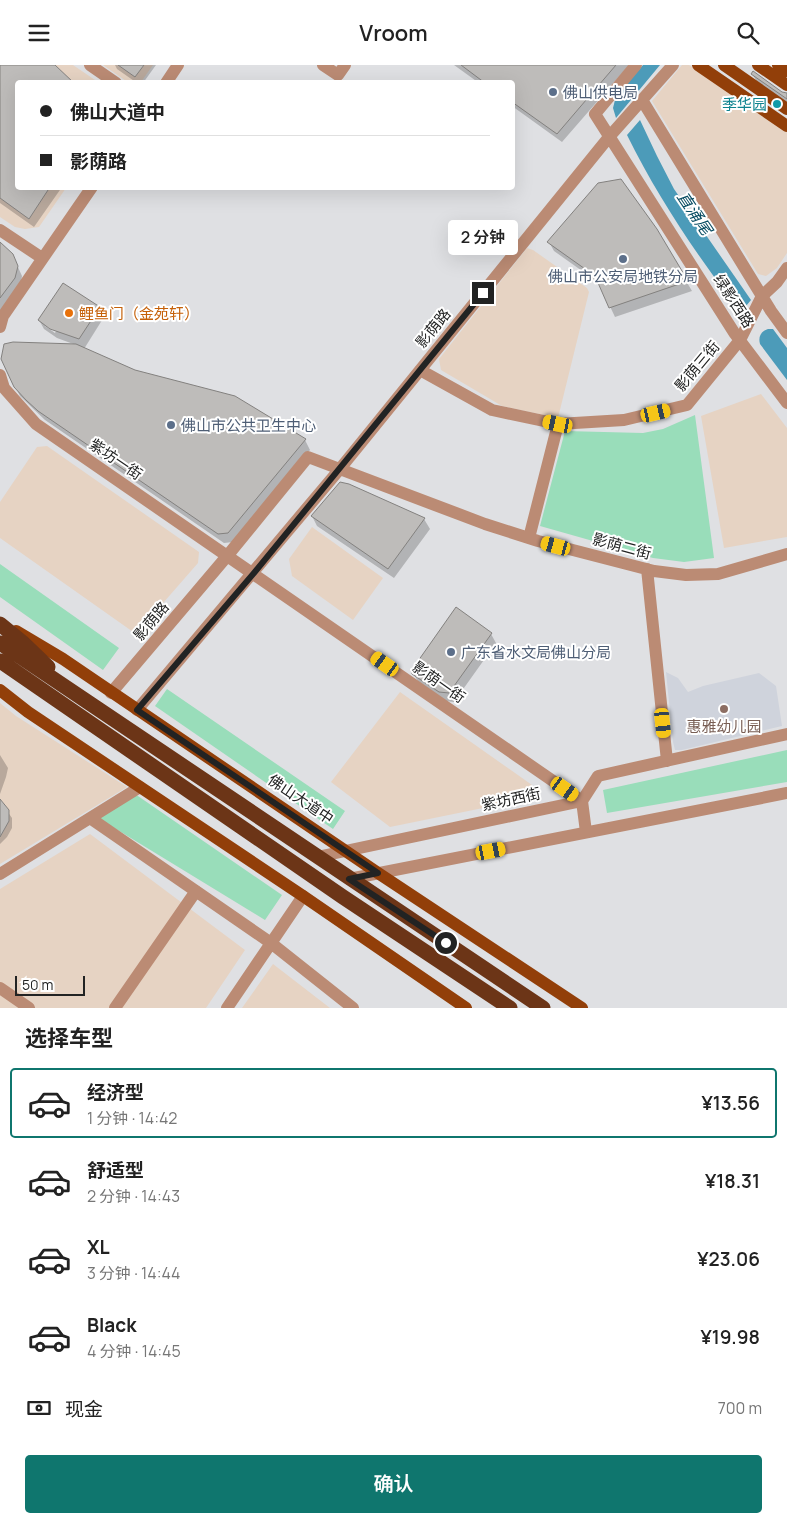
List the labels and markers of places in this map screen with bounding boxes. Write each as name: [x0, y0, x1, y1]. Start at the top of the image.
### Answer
place label: 佛山供电局: [563, 82, 638, 103]
marker: 佛山供电局: [547, 86, 559, 98]
place label: 季华园: [722, 94, 767, 115]
marker: 季华园: [771, 98, 783, 110]
marker: 佛山市公安局地铁分局: [617, 253, 629, 265]
place label: 佛山市公安局地铁分局: [548, 266, 698, 287]
place label: 鲤鱼门（金苑轩）: [79, 303, 199, 324]
marker: 鲤鱼门（金苑轩）: [63, 307, 75, 319]
place label: 佛山市公共卫生中心: [181, 415, 316, 436]
marker: 佛山市公共卫生中心: [165, 419, 177, 431]
place label: 广东省水文局佛山分局: [461, 642, 611, 663]
marker: 广东省水文局佛山分局: [445, 646, 457, 658]
marker: 惠雅幼儿园: [718, 703, 730, 715]
place label: 惠雅幼儿园: [686, 716, 762, 737]

